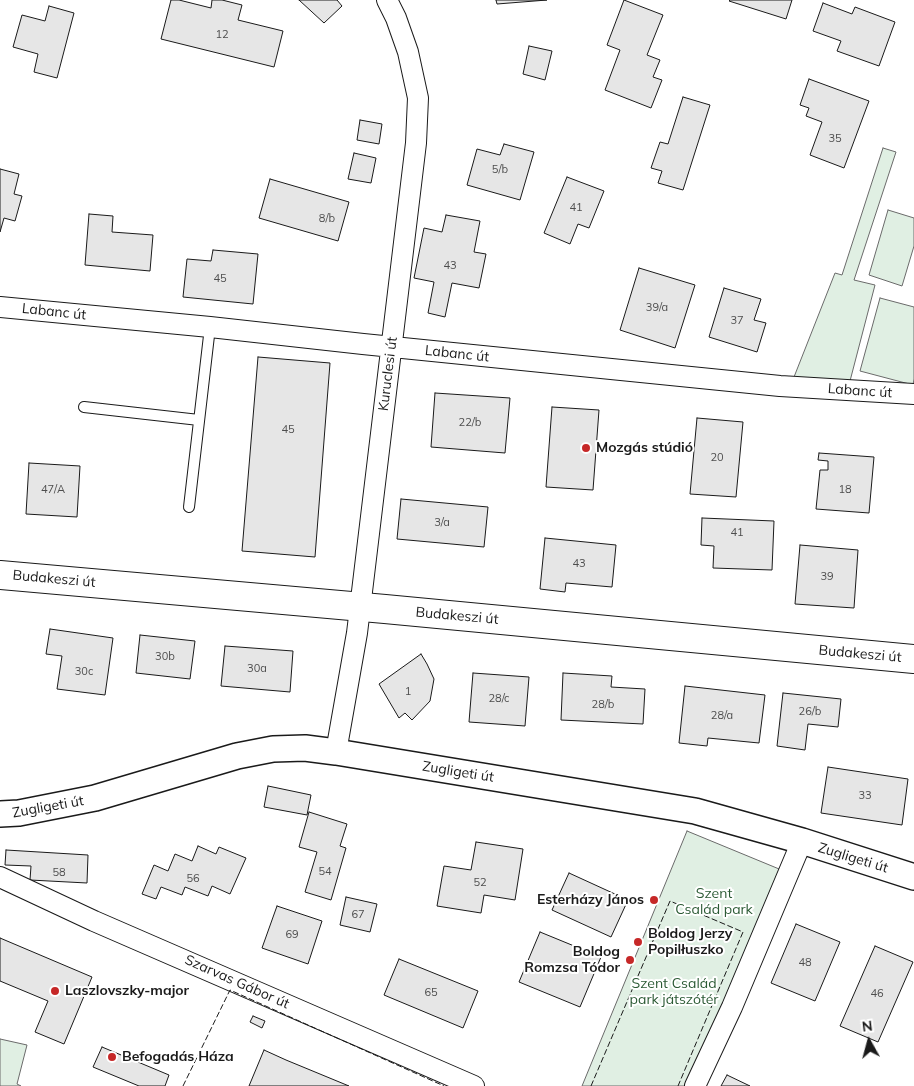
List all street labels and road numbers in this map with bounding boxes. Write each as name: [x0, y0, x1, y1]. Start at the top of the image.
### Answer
street label: Labanc út: [21, 300, 87, 324]
street label: Kuruclesi út: [375, 336, 401, 412]
street label: Labanc út: [424, 342, 490, 366]
street label: Labanc út: [827, 380, 893, 402]
street label: Budakeszi út: [12, 567, 96, 591]
street label: Budakeszi út: [415, 604, 499, 628]
street label: Budakeszi út: [818, 642, 902, 666]
street label: Zugligeti út: [421, 758, 495, 786]
street label: Zugligeti út: [11, 792, 85, 822]
street label: Zugligeti út: [816, 839, 890, 877]
street label: Szarvas Gábor út: [182, 951, 292, 1013]

